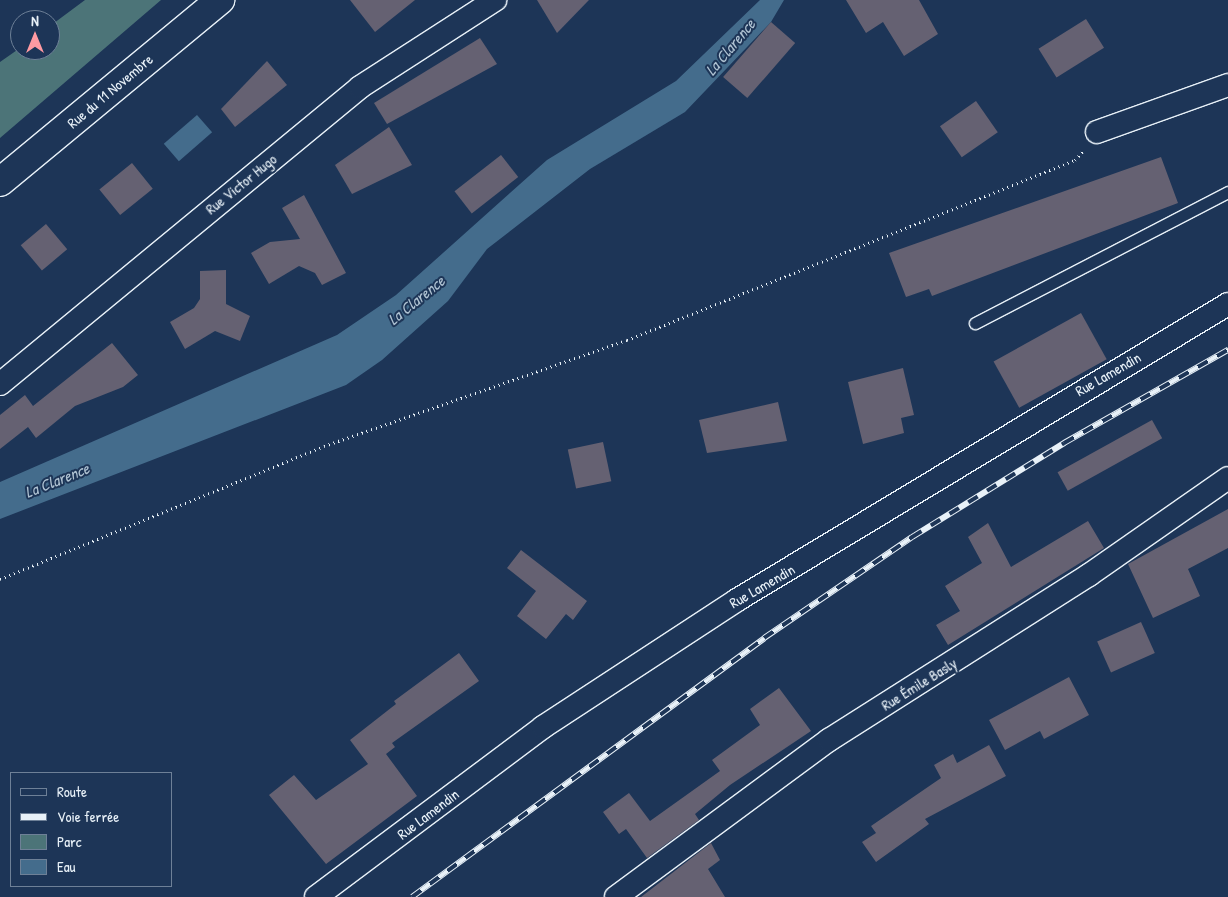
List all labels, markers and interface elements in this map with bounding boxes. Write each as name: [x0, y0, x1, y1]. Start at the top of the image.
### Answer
north arrow: [10, 10, 60, 60]
text: N: [31, 11, 39, 30]
water label: La Clarence: [701, 15, 759, 79]
street label: Rue du 11 Novembre: [64, 50, 156, 132]
street label: Rue Victor Hugo: [202, 150, 280, 218]
water label: La Clarence: [384, 271, 448, 329]
street label: Rue Lamendin: [1072, 348, 1144, 400]
water label: La Clarence: [22, 458, 92, 502]
street label: Rue Lamendin: [726, 560, 798, 612]
street label: Rue Émile Basly: [878, 654, 960, 714]
legend: [10, 772, 172, 887]
text: Route: [57, 781, 87, 802]
street label: Rue Lamendin: [394, 785, 462, 843]
text: Voie ferrée: [57, 806, 119, 827]
text: Parc: [57, 831, 82, 852]
text: Eau: [57, 856, 76, 877]

